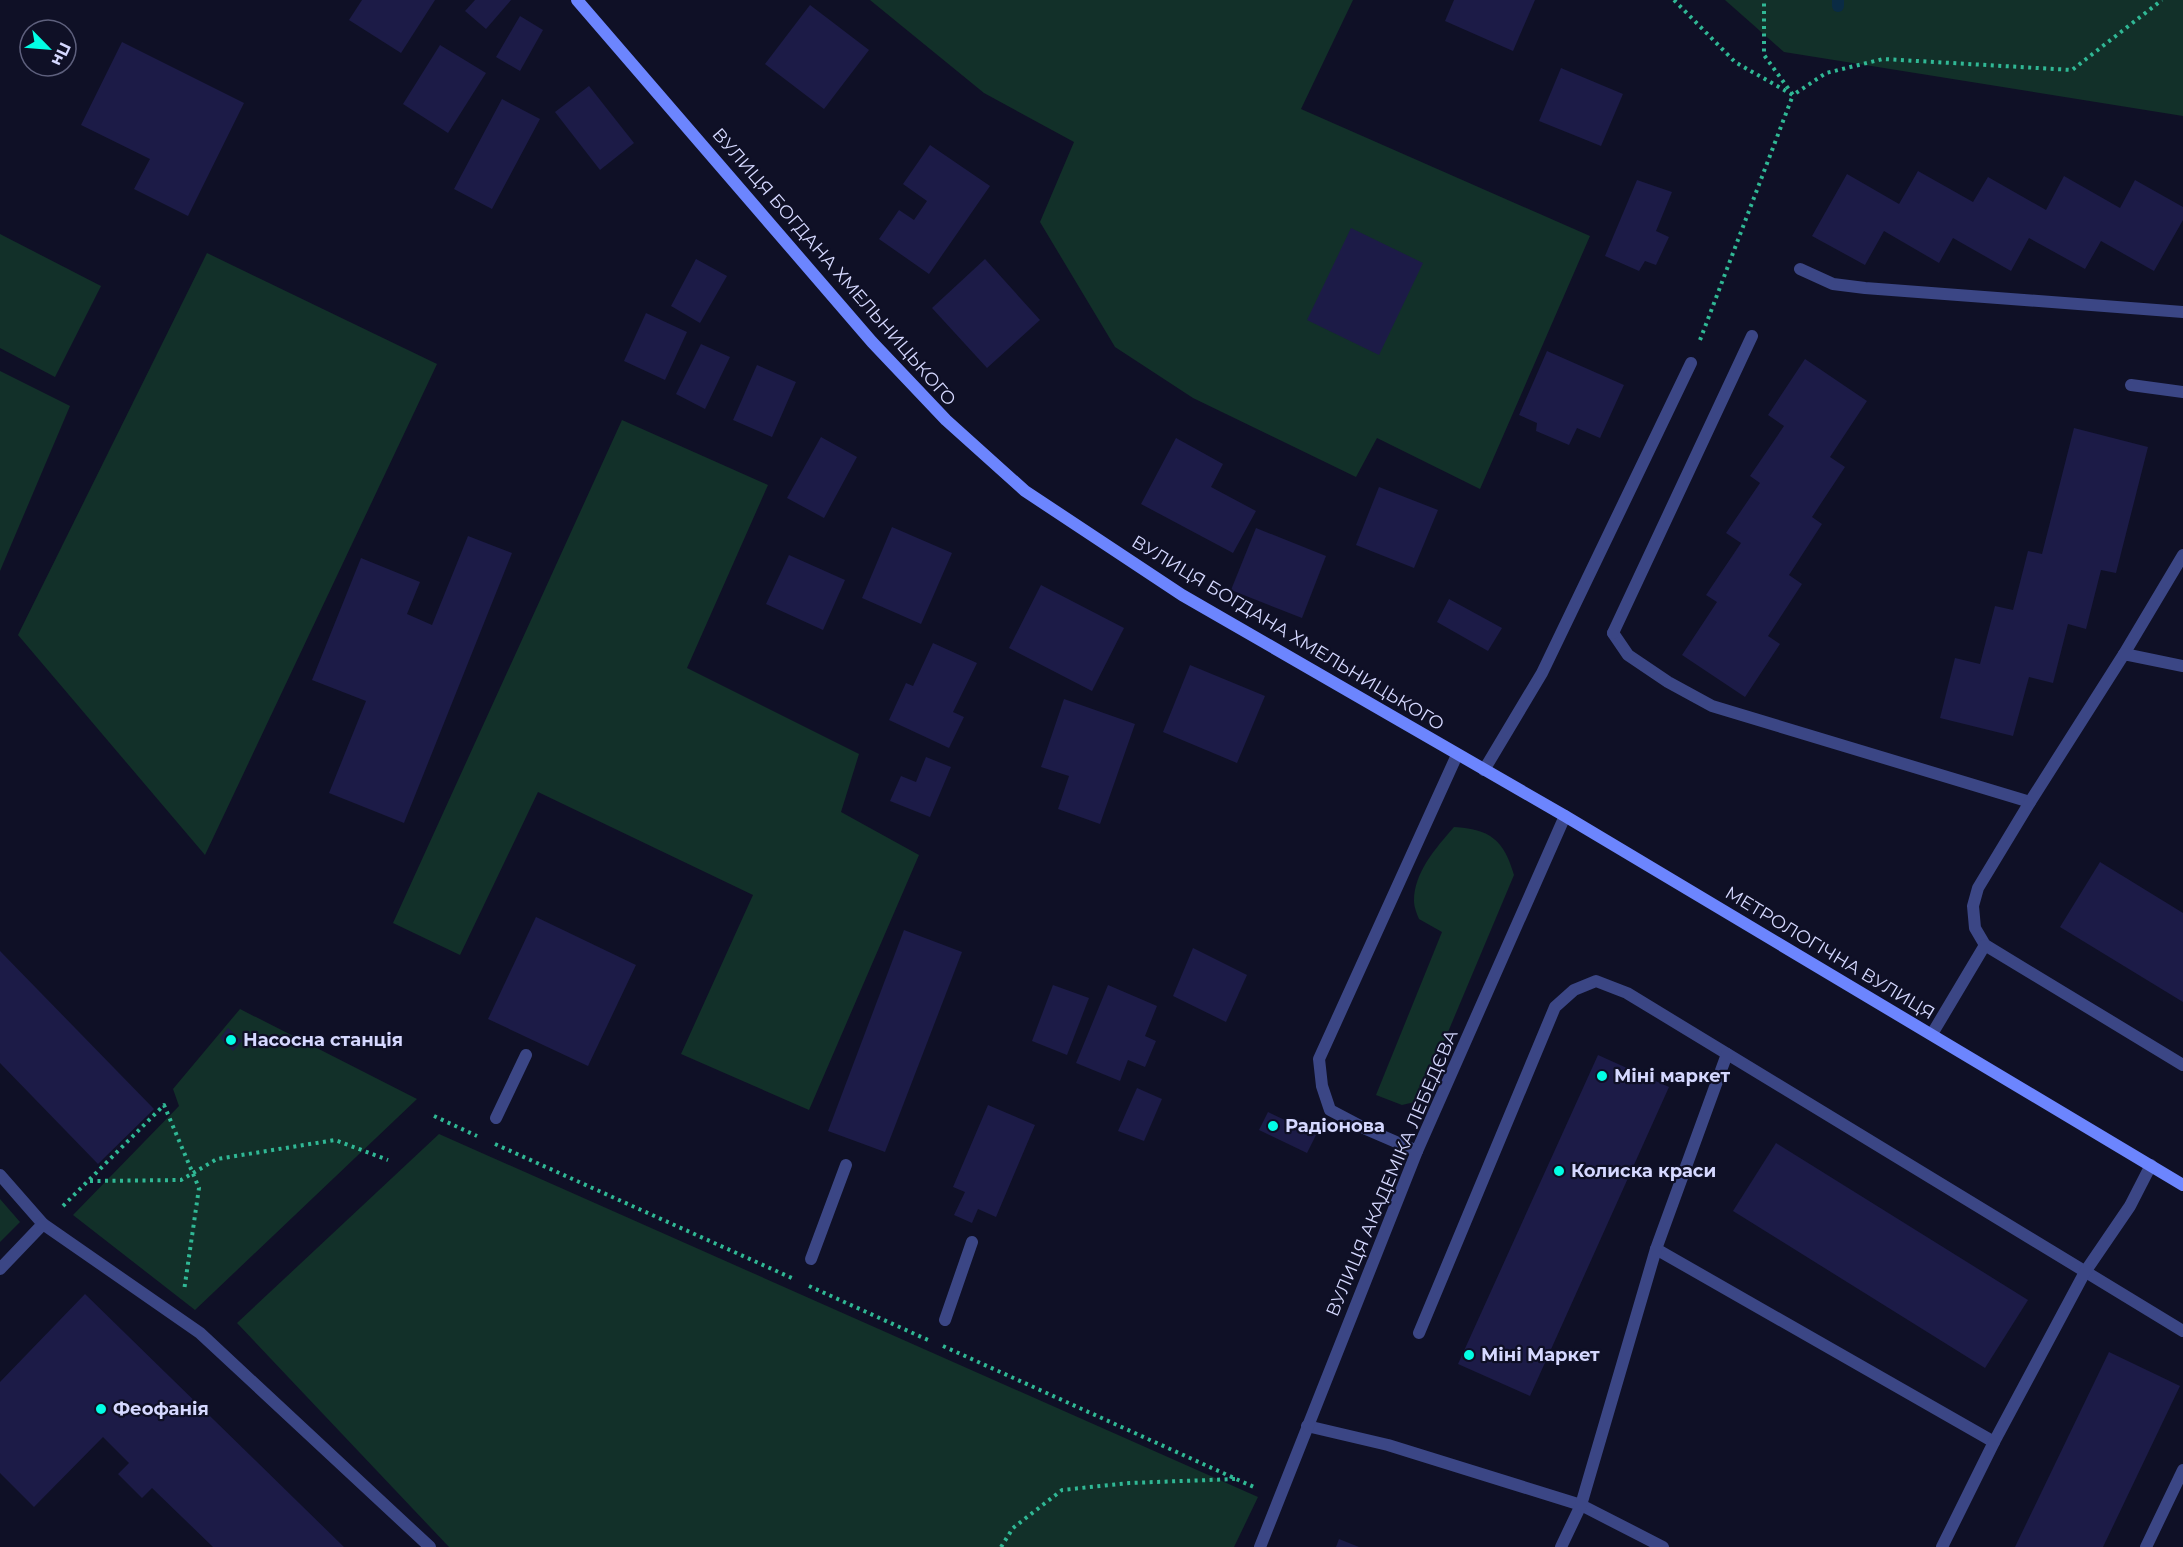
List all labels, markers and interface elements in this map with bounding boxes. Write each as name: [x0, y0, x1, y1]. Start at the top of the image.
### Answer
north arrow: [18, 18, 78, 78]
text: Пн: [47, 39, 75, 69]
street label: ВУЛИЦЯ БОГДАНА ХМЕЛЬНИЦЬКОГО: [707, 124, 961, 410]
street label: ВУЛИЦЯ БОГДАНА ХМЕЛЬНИЦЬКОГО: [1128, 531, 1448, 735]
street label: МЕТРОЛОГІЧНА ВУЛИЦЯ: [1721, 882, 1939, 1024]
street label: ВУЛИЦЯ АКАДЕМІКА ЛЕБЕДЄВА: [1321, 1026, 1463, 1320]
place label: Насосна станція: [243, 1029, 403, 1051]
marker: Насосна станція: [224, 1033, 238, 1047]
place label: Міні маркет: [1614, 1065, 1730, 1087]
marker: Міні маркет: [1595, 1069, 1609, 1083]
place label: Радіонова: [1285, 1115, 1385, 1137]
marker: Радіонова: [1266, 1119, 1280, 1133]
place label: Колиска краси: [1571, 1160, 1716, 1182]
marker: Колиска краси: [1552, 1164, 1566, 1178]
place label: Міні Маркет: [1481, 1344, 1600, 1366]
marker: Міні Маркет: [1462, 1348, 1476, 1362]
place label: Феофанія: [113, 1398, 209, 1420]
marker: Феофанія: [94, 1402, 108, 1416]

